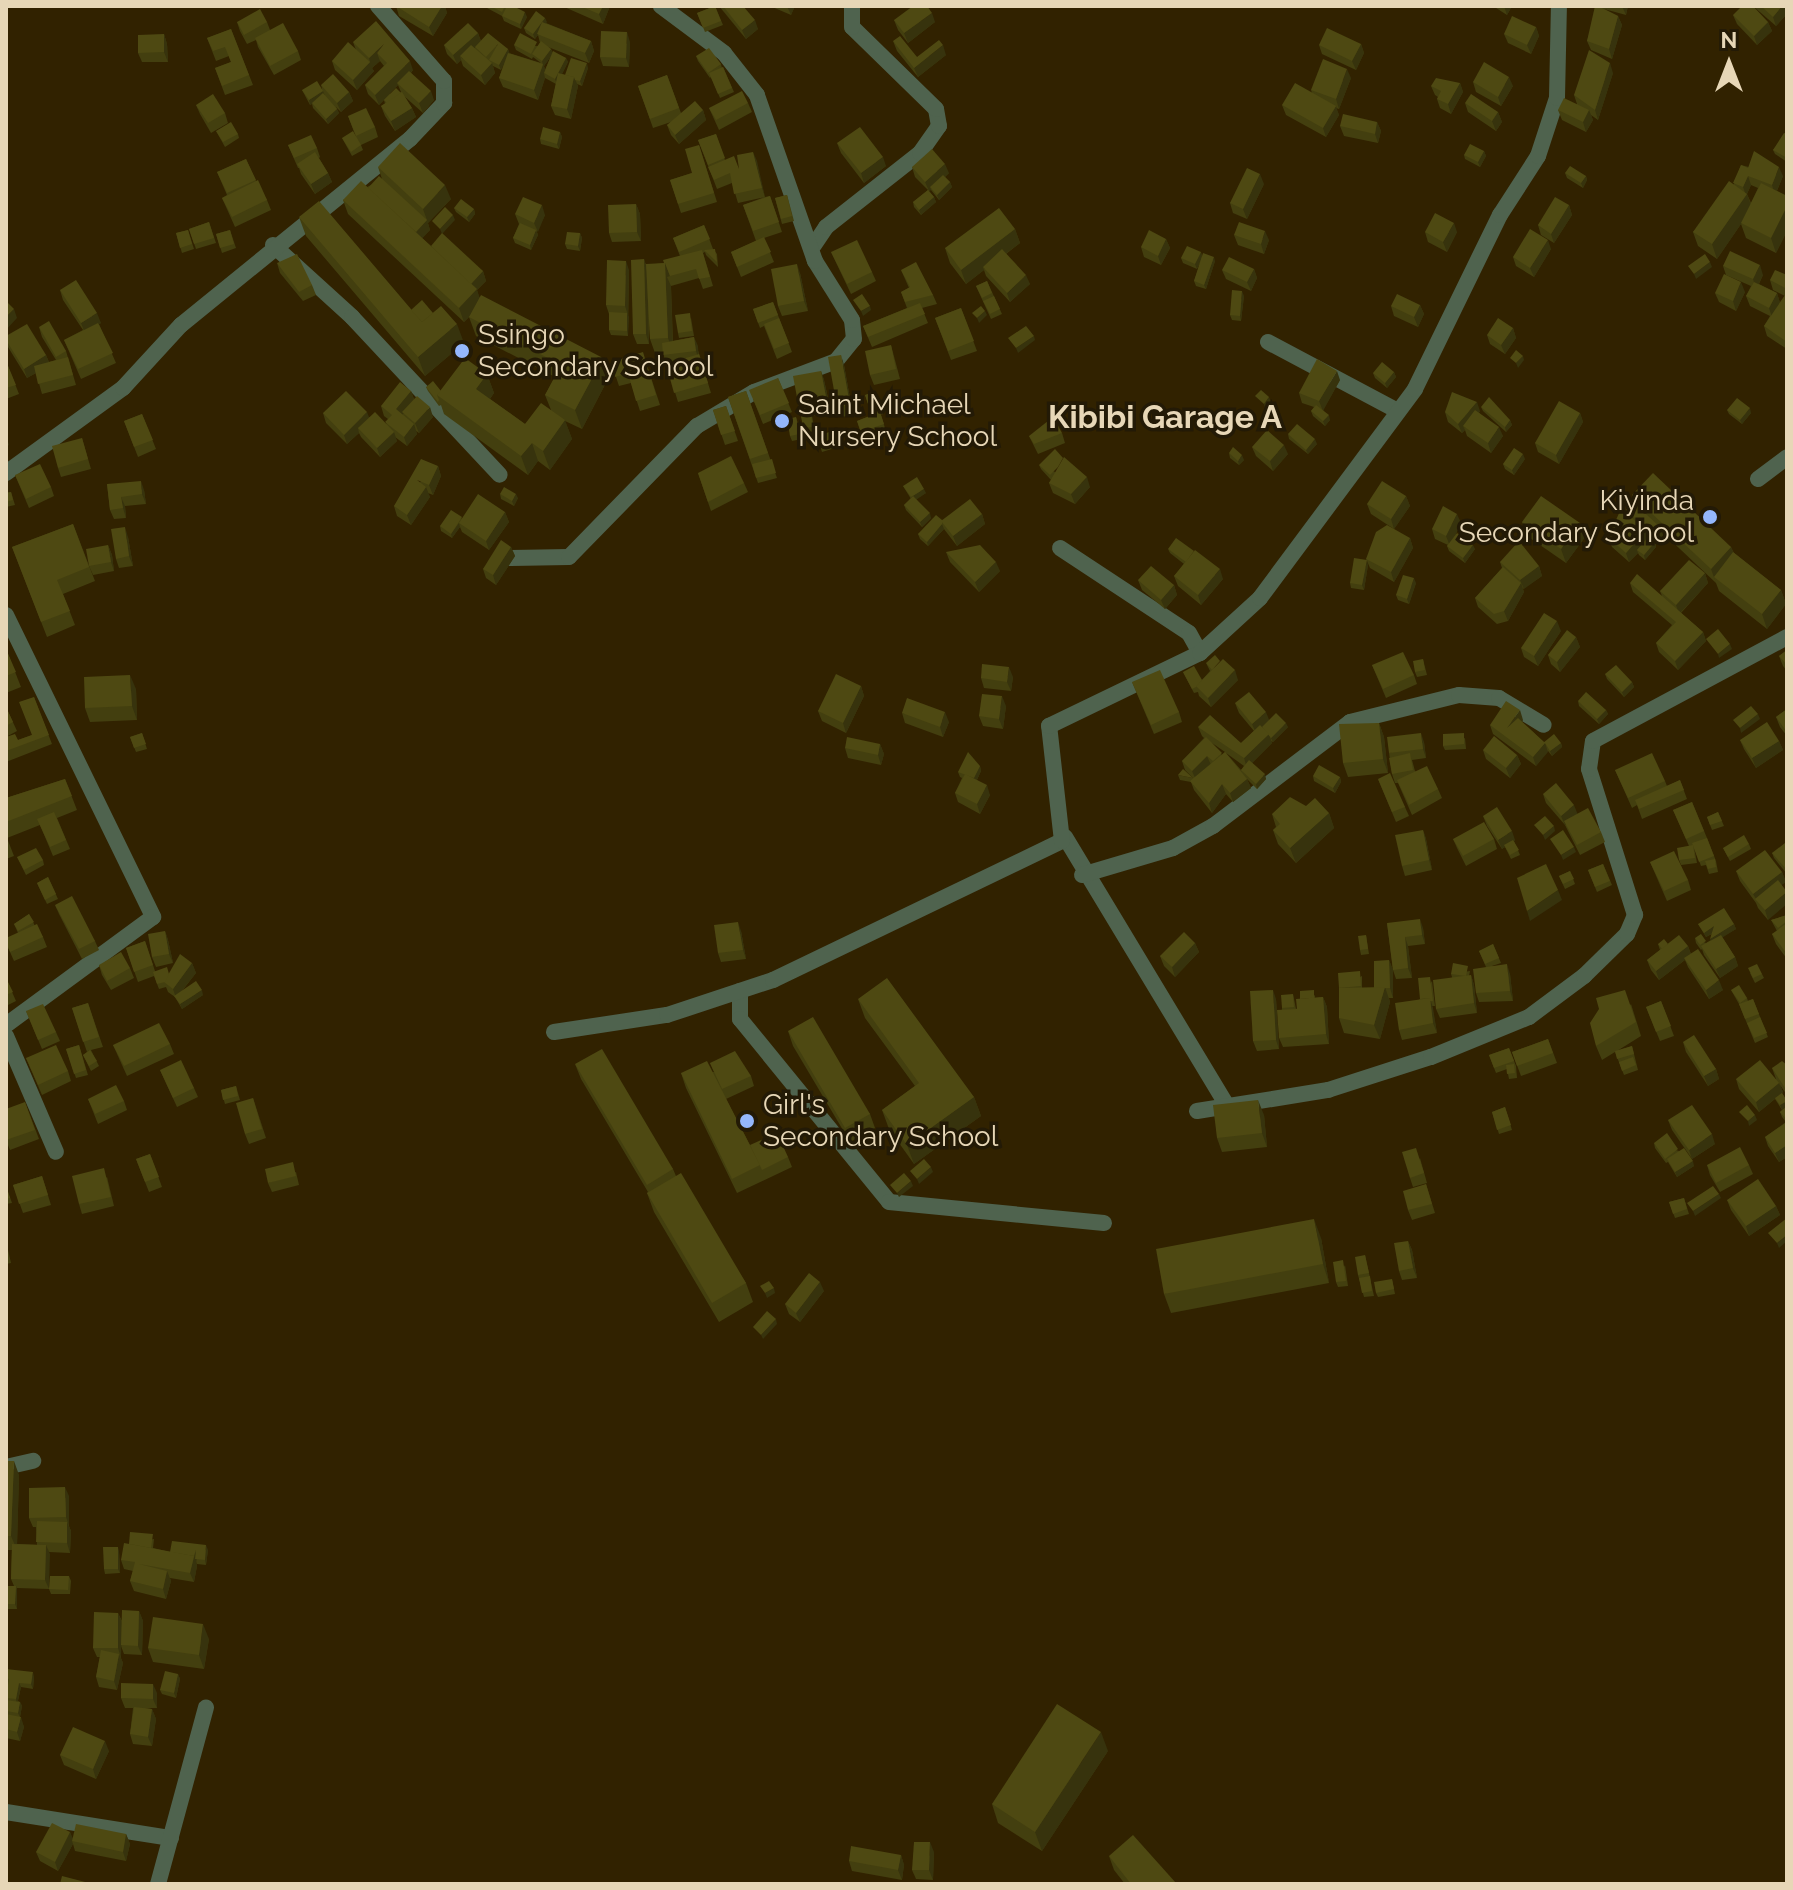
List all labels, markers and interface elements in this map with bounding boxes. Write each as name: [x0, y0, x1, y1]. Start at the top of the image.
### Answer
north arrow: [1689, 24, 1769, 104]
text: N: [1721, 27, 1737, 53]
place label: Ssingo Secondary School: [478, 318, 714, 384]
marker: Ssingo Secondary School: [453, 342, 471, 360]
place label: Saint Michael Nursery School: [798, 388, 998, 454]
district label: Kibibi Garage A: [1047, 398, 1283, 436]
marker: Saint Michael Nursery School: [773, 412, 791, 430]
place label: Kiyinda Secondary School: [1458, 484, 1694, 550]
marker: Kiyinda Secondary School: [1701, 508, 1719, 526]
place label: Girl's Secondary School: [763, 1088, 999, 1154]
marker: Girl's Secondary School: [738, 1112, 756, 1130]

